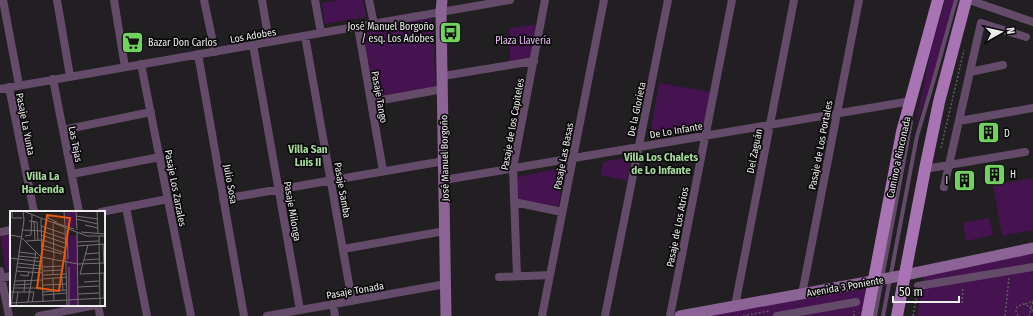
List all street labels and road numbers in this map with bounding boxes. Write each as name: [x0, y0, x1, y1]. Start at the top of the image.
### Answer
street label: Los Adobes: [229, 26, 277, 46]
street label: Pasaje Tango: [369, 70, 389, 124]
street label: Pasaje de los Capiteles: [499, 77, 527, 171]
street label: De la Glorieta: [625, 81, 649, 138]
street label: Pasaje La Yunta: [13, 92, 37, 156]
street label: Pasaje de Los Portales: [806, 100, 836, 191]
street label: José Manuel Borgoño: [438, 115, 452, 201]
street label: Camino a Rinconada: [884, 115, 914, 199]
street label: De Lo Infante: [649, 120, 704, 142]
street label: Pasaje Las Basas: [552, 122, 576, 191]
street label: Las Tejas: [66, 125, 84, 163]
street label: Del Zaguán: [745, 128, 765, 174]
street label: Pasaje Los Zarzales: [162, 149, 188, 227]
street label: Pasaje Samba: [331, 162, 353, 219]
street label: Julio Sosa: [221, 163, 239, 205]
street label: Pasaje Milonga: [281, 180, 303, 242]
street label: Pasaje de Los Atrios: [664, 186, 692, 268]
street label: Avenida 3 Poniente: [806, 274, 885, 300]
street label: Pasaje Tonada: [326, 280, 385, 302]

